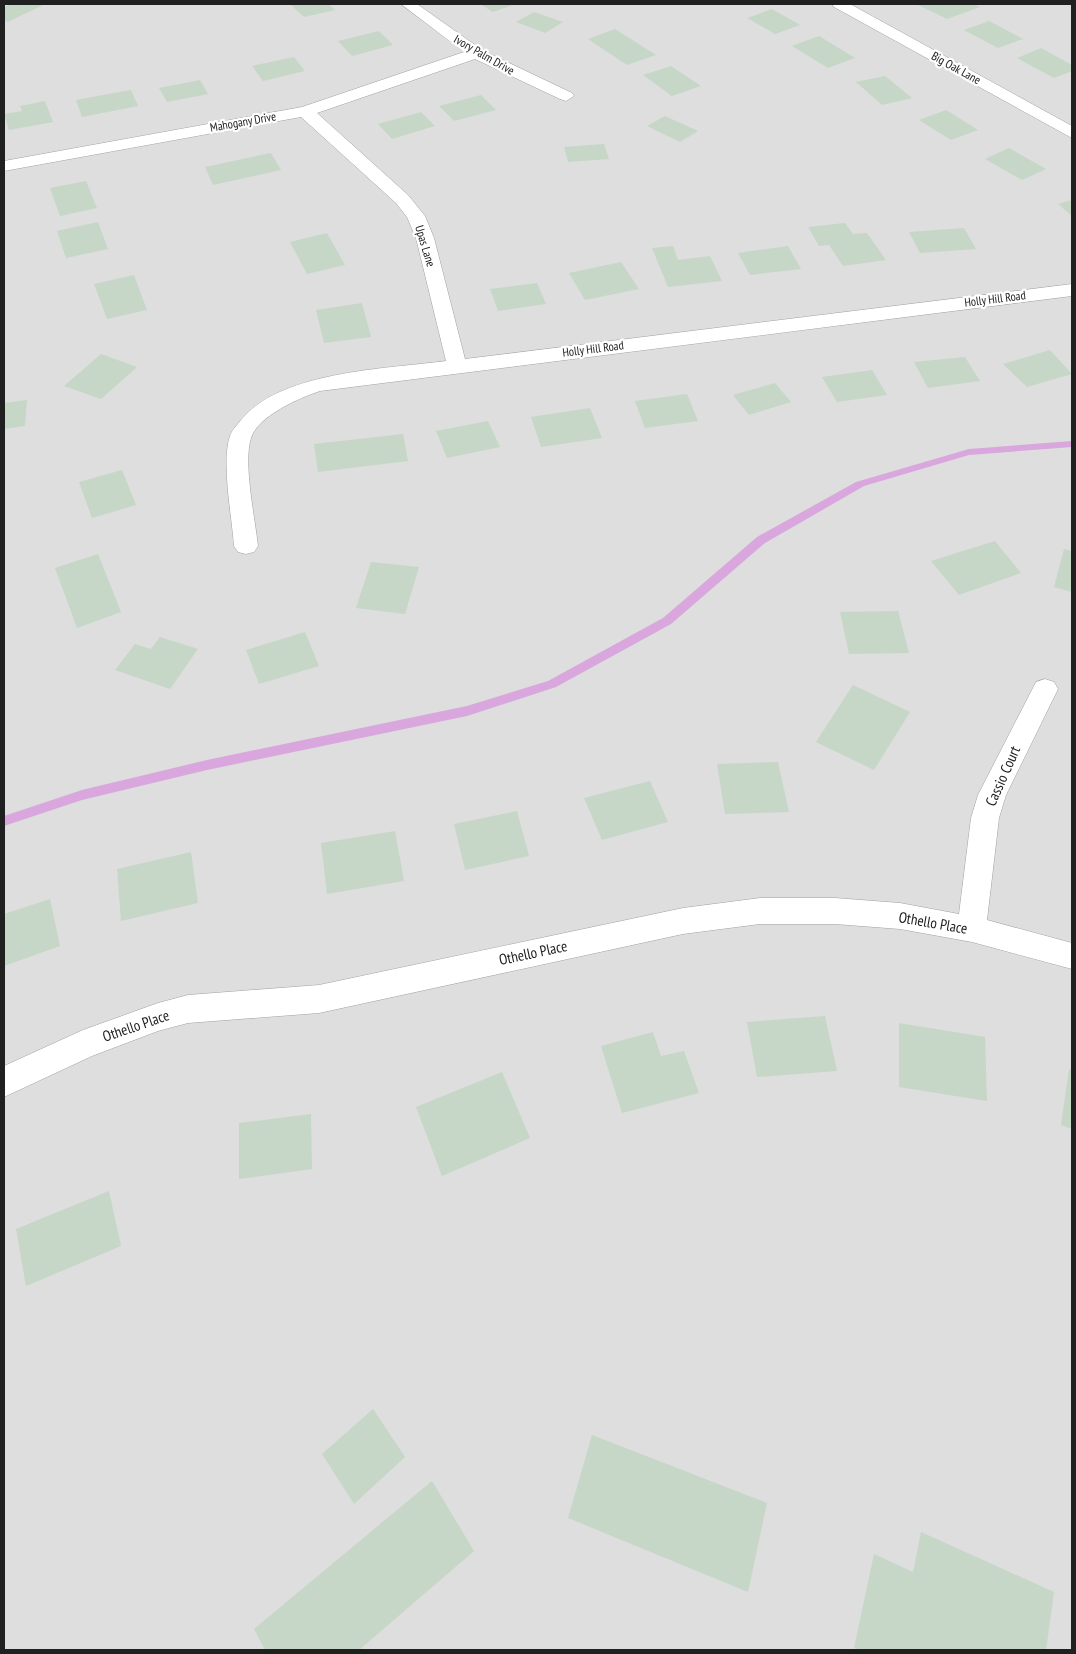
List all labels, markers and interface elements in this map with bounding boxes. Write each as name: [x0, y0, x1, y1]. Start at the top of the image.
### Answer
street label: Ivory Palm Drive: [451, 31, 517, 78]
street label: Big Oak Lane: [929, 48, 984, 87]
street label: Mahogany Drive: [209, 108, 277, 135]
street label: Upas Lane: [412, 223, 439, 269]
street label: Holly Hill Road: [963, 287, 1026, 310]
street label: Holly Hill Road: [561, 337, 624, 360]
street label: Cassio Court: [981, 743, 1024, 809]
street label: Othello Place: [897, 907, 969, 938]
street label: Othello Place: [497, 936, 569, 969]
street label: Othello Place: [100, 1005, 172, 1046]

